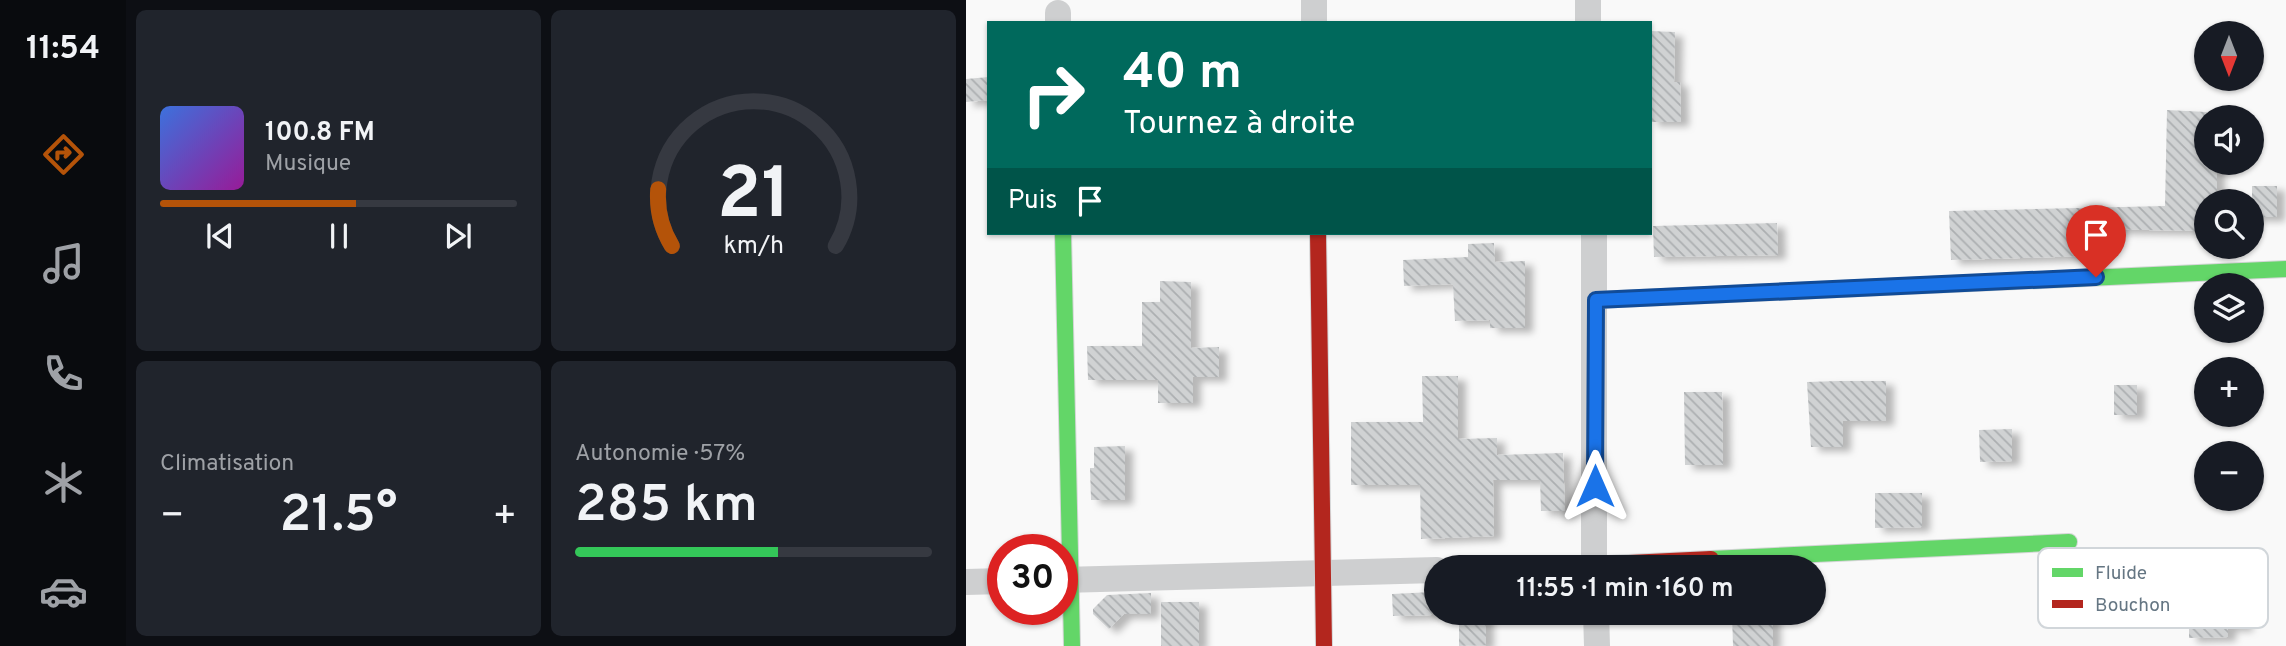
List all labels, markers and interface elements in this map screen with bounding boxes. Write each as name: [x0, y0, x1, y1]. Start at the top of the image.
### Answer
north arrow: [2194, 21, 2264, 91]
map controls: [2194, 21, 2264, 511]
text: 11:54: [26, 30, 100, 70]
text: 40 m: [1123, 44, 1242, 106]
icon: right: [1008, 49, 1099, 140]
text: Tournez à droite: [1123, 105, 1355, 145]
button: sound: [2194, 105, 2264, 175]
text: 100.8 FM: [265, 117, 375, 150]
icon: directions: [39, 130, 88, 179]
text: Musique: [265, 150, 351, 179]
text: 21: [717, 153, 790, 245]
icon: arrive: [1071, 182, 1109, 220]
text: Puis: [1008, 185, 1057, 218]
button: search: [2194, 189, 2264, 259]
pin: [2066, 205, 2126, 277]
icon: arrive: [2077, 216, 2115, 254]
icon: previous: [201, 217, 239, 255]
icon: pause: [320, 217, 358, 255]
icon: next: [439, 217, 477, 255]
text: km/h: [723, 231, 784, 263]
icon: music: [39, 239, 88, 288]
button: layers: [2194, 273, 2264, 343]
icon: phone: [39, 349, 88, 398]
button: +: [2194, 357, 2264, 427]
text: Autonomie · 57%: [575, 440, 745, 469]
button: −: [2194, 441, 2264, 511]
position arrow: [1558, 449, 1632, 523]
text: Climatisation: [160, 450, 294, 479]
icon: climate: [39, 458, 88, 507]
text: 285 km: [575, 474, 758, 540]
text: 21.5°: [280, 484, 397, 550]
text: −: [160, 493, 185, 542]
text: +: [492, 493, 517, 542]
speed limit sign: 30: [987, 534, 1078, 625]
legend: [2038, 548, 2268, 628]
text: Fluide: [2095, 562, 2147, 586]
icon: car: [39, 567, 88, 616]
text: 11:55 · 1 min · 160 m: [1516, 573, 1734, 606]
text: Bouchon: [2095, 594, 2171, 618]

